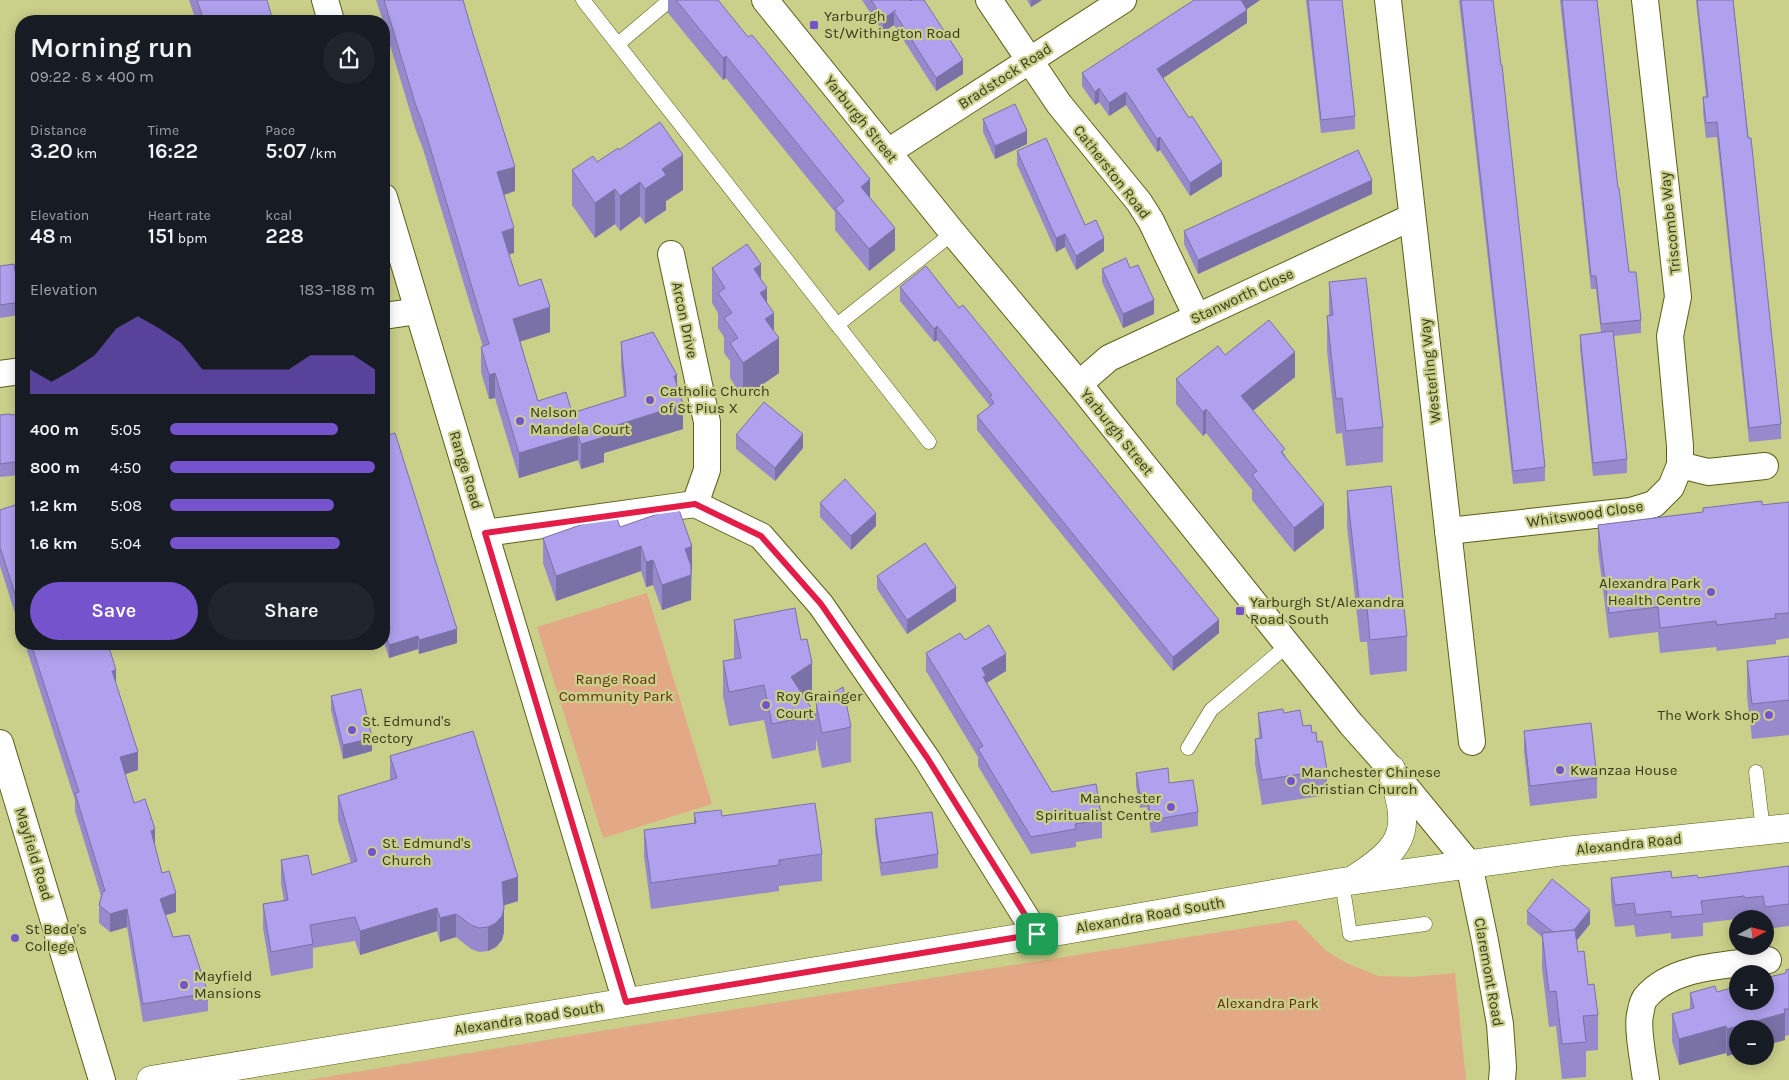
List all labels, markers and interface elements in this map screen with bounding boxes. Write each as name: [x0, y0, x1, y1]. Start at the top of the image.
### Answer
place label: Yarburgh St/Withington Road: [824, 7, 961, 42]
marker: Yarburgh St/Withington Road: [808, 19, 820, 31]
text: Morning run: [30, 31, 193, 64]
button: share: [323, 32, 375, 84]
street label: Bradstock Road: [955, 39, 1055, 113]
text: 09:22 · 8 × 400 m: [30, 67, 154, 86]
street label: Yarburgh Street: [821, 72, 902, 166]
street label: Catherston Road: [1070, 121, 1154, 223]
text: Distance: [30, 122, 87, 139]
text: Time: [148, 122, 179, 139]
text: Pace: [265, 122, 295, 139]
text: 3.20: [30, 139, 73, 163]
text: 16:22: [148, 139, 198, 163]
text: 5:07: [265, 139, 306, 163]
text: km: [73, 145, 97, 162]
text: /km: [306, 145, 337, 162]
street label: Triscombe Way: [1656, 171, 1684, 275]
text: Elevation: [30, 207, 89, 224]
text: Heart rate: [148, 207, 211, 224]
text: kcal: [265, 207, 292, 224]
text: 48: [30, 224, 56, 248]
text: 151: [148, 224, 174, 248]
text: 228: [265, 224, 304, 248]
text: m: [56, 230, 72, 247]
text: bpm: [174, 230, 207, 247]
street label: Stanworth Close: [1187, 264, 1297, 328]
text: Elevation: [30, 280, 98, 299]
text: 183–188 m: [299, 280, 375, 299]
street label: Arcon Drive: [668, 280, 702, 360]
street label: Westerling Way: [1416, 318, 1444, 424]
place label: Catholic Church of St Pius X: [660, 382, 770, 417]
street label: Yarburgh Street: [1077, 385, 1158, 479]
marker: Catholic Church of St Pius X: [644, 394, 656, 406]
place label: Nelson Mandela Court: [530, 403, 631, 438]
marker: Nelson Mandela Court: [514, 415, 526, 427]
text: 400 m: [30, 420, 79, 439]
text: 5:05: [110, 420, 141, 439]
street label: Range Road: [446, 429, 486, 511]
text: 800 m: [30, 458, 80, 477]
text: 4:50: [110, 458, 141, 477]
text: 1.2 km: [30, 496, 78, 515]
text: 5:08: [110, 496, 142, 515]
street label: Whitswood Close: [1526, 497, 1644, 531]
text: 1.6 km: [30, 534, 78, 553]
text: 5:04: [110, 534, 141, 553]
place label: Alexandra Park Health Centre: [1599, 574, 1701, 609]
button: Save: [30, 582, 198, 640]
button: Share: [208, 582, 375, 640]
marker: Alexandra Park Health Centre: [1705, 586, 1717, 598]
place label: Yarburgh St/Alexandra Road South: [1250, 593, 1404, 628]
marker: Yarburgh St/Alexandra Road South: [1234, 605, 1246, 617]
park label: Range Road Community Park: [559, 670, 673, 705]
place label: Roy Grainger Court: [776, 687, 863, 722]
marker: Roy Grainger Court: [760, 699, 772, 711]
place label: The Work Shop: [1658, 706, 1759, 724]
marker: The Work Shop: [1763, 709, 1775, 721]
place label: St. Edmund's Rectory: [362, 712, 451, 747]
marker: St. Edmund's Rectory: [346, 724, 358, 736]
place label: Kwanzaa House: [1570, 761, 1677, 779]
place label: Manchester Chinese Christian Church: [1301, 763, 1441, 798]
marker: Kwanzaa House: [1554, 764, 1566, 776]
marker: Manchester Chinese Christian Church: [1285, 775, 1297, 787]
place label: Manchester Spiritualist Centre: [1035, 789, 1162, 824]
marker: Manchester Spiritualist Centre: [1165, 801, 1177, 813]
street label: Mayfield Road: [11, 805, 57, 903]
street label: Alexandra Road: [1575, 830, 1683, 858]
place label: St. Edmund's Church: [382, 834, 471, 869]
marker: St. Edmund's Church: [366, 846, 378, 858]
street label: Alexandra Road South: [1074, 893, 1226, 937]
north arrow: [1729, 910, 1774, 955]
map controls: [1729, 910, 1774, 1065]
pin: [1016, 913, 1058, 955]
street label: Claremont Road: [1471, 916, 1507, 1028]
place label: St Bede's College: [25, 920, 87, 955]
icon: arrive: [1023, 920, 1051, 948]
marker: St Bede's College: [9, 932, 21, 944]
button: +: [1729, 965, 1774, 1010]
place label: Mayfield Mansions: [194, 967, 262, 1002]
marker: Mayfield Mansions: [178, 979, 190, 991]
park label: Alexandra Park: [1217, 994, 1319, 1012]
street label: Alexandra Road South: [453, 997, 605, 1039]
button: −: [1729, 1020, 1774, 1065]

